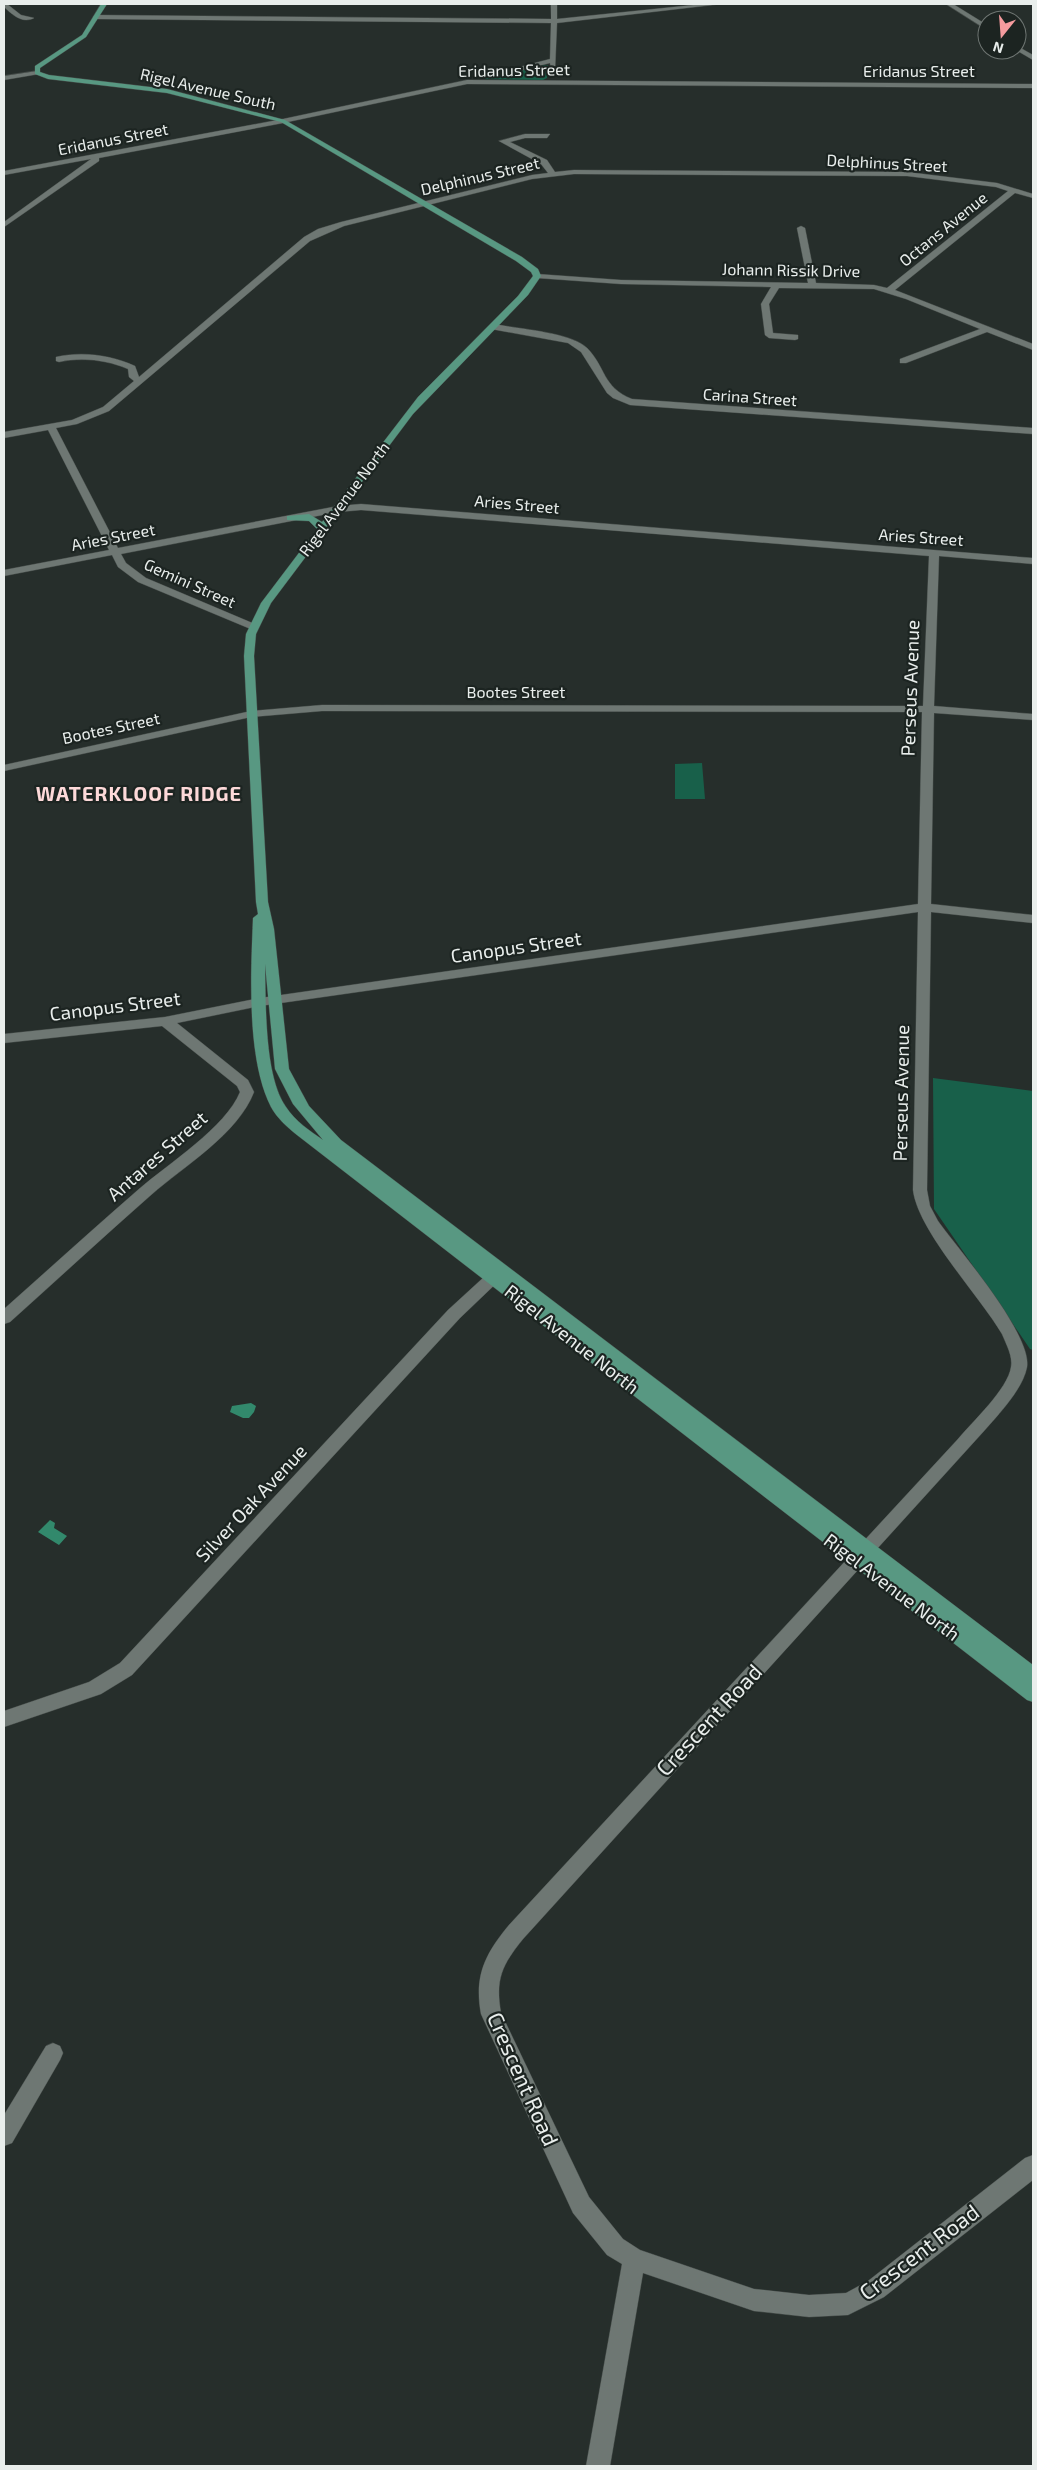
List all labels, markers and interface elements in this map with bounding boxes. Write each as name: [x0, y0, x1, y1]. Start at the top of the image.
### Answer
north arrow: [977, 10, 1027, 60]
text: N: [991, 38, 1005, 58]
street label: Eridanus Street: [458, 59, 570, 80]
street label: Eridanus Street: [863, 61, 975, 80]
street label: Rigel Avenue South: [138, 64, 278, 113]
street label: Eridanus Street: [56, 119, 170, 159]
street label: Delphinus Street: [826, 150, 948, 175]
street label: Delphinus Street: [419, 153, 541, 198]
street label: Octans Avenue: [895, 187, 990, 270]
street label: Johann Rissik Drive: [722, 259, 860, 280]
street label: Carina Street: [702, 384, 798, 409]
street label: Rigel Avenue North: [294, 438, 393, 560]
street label: Aries Street: [474, 490, 560, 517]
street label: Aries Street: [69, 519, 156, 554]
street label: Aries Street: [878, 524, 964, 549]
street label: Gemini Street: [142, 554, 239, 611]
street label: Perseus Avenue: [896, 619, 923, 757]
street label: Bootes Street: [467, 682, 565, 701]
street label: Bootes Street: [61, 708, 161, 747]
district label: WATERKLOOF RIDGE: [36, 781, 242, 805]
street label: Canopus Street: [449, 926, 583, 967]
street label: Canopus Street: [48, 986, 182, 1025]
street label: Perseus Avenue: [888, 1024, 913, 1162]
street label: Antares Street: [102, 1106, 211, 1205]
street label: Rigel Avenue North: [501, 1279, 644, 1398]
street label: Silver Oak Avenue: [190, 1439, 311, 1566]
street label: Rigel Avenue North: [820, 1528, 965, 1645]
street label: Crescent Road: [650, 1658, 767, 1781]
street label: Crescent Road: [483, 2008, 565, 2149]
street label: Crescent Road: [853, 2198, 983, 2305]

